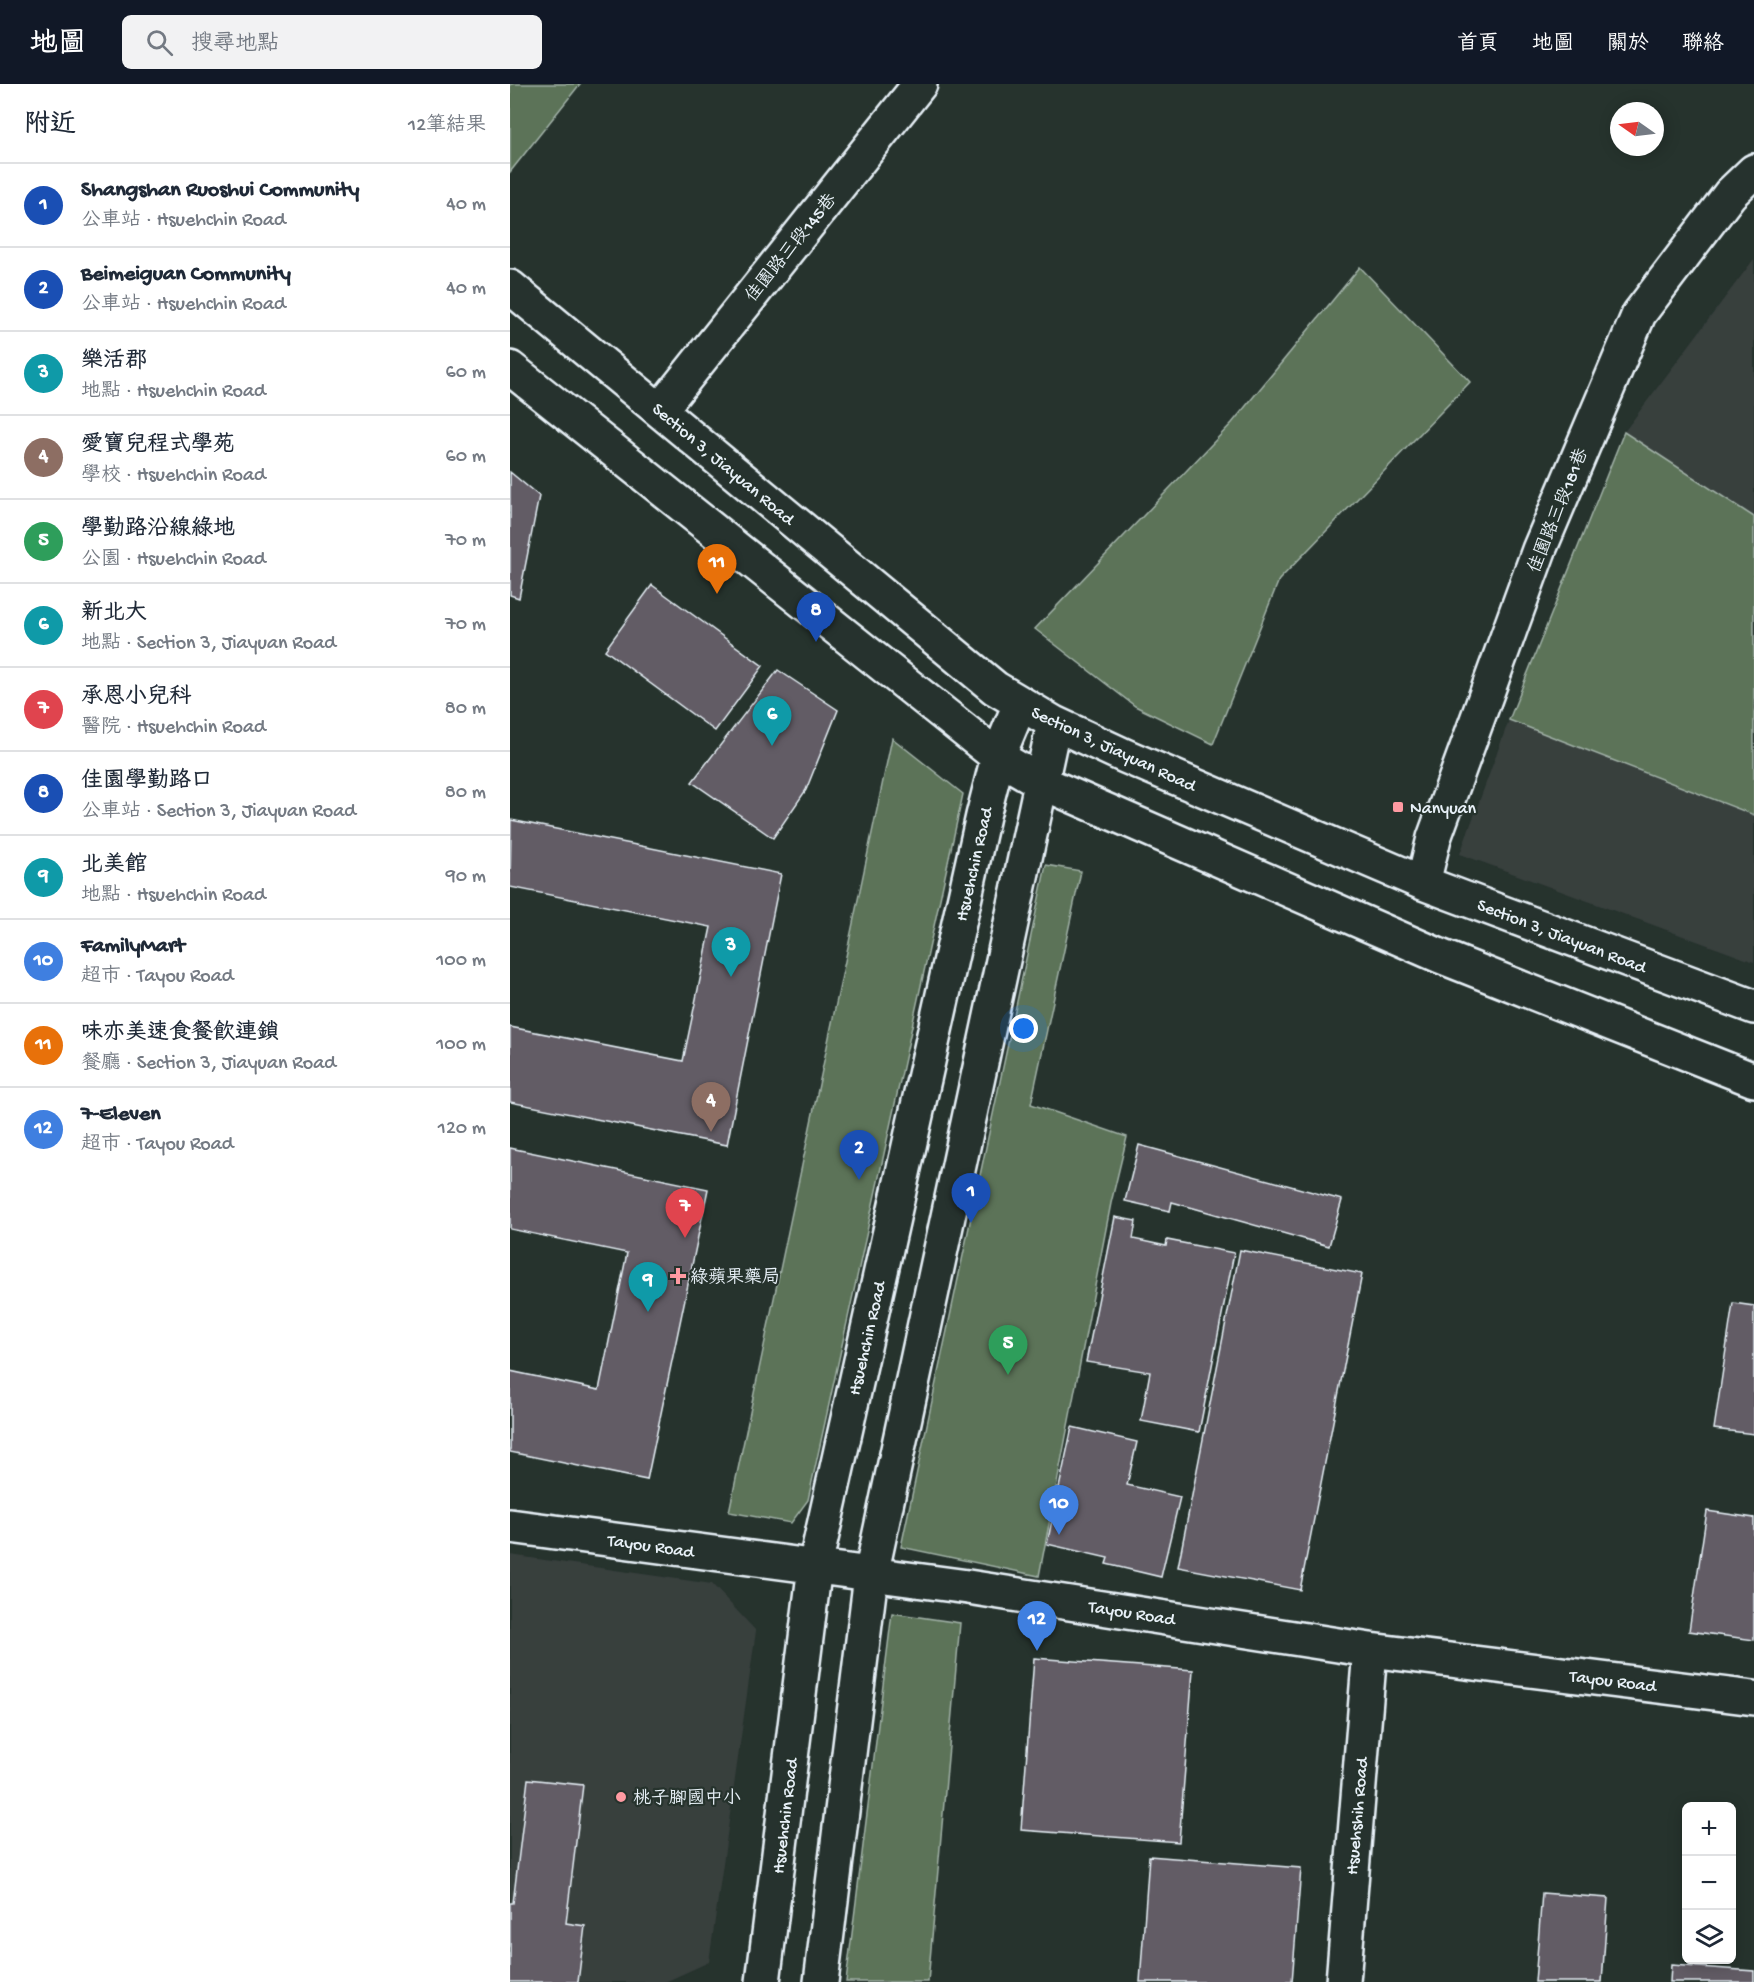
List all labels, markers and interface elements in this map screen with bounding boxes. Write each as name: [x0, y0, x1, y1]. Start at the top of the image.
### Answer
search box: [122, 15, 542, 69]
icon: search: [143, 26, 176, 59]
text: 地圖: [30, 29, 86, 62]
text: 搜尋地點: [191, 32, 279, 58]
text: 首頁: [1457, 33, 1499, 58]
text: 地圖: [1532, 33, 1574, 58]
text: 關於: [1607, 33, 1649, 58]
text: 聯絡: [1682, 33, 1724, 58]
north arrow: [1610, 102, 1664, 156]
text: 附近: [24, 111, 76, 142]
text: 12筆結果: [408, 115, 486, 138]
text: Shangshan Ruoshui Community: [81, 178, 359, 204]
street label: 佳園路三段145巷: [741, 190, 842, 307]
text: 1: [39, 194, 48, 217]
text: 40 m: [446, 194, 486, 217]
text: 公車站 · Hsuehchin Road: [81, 210, 286, 233]
text: Beimeiguan Community: [81, 262, 291, 288]
text: 2: [39, 278, 48, 301]
text: 40 m: [446, 278, 486, 301]
text: 公車站 · Hsuehchin Road: [81, 294, 286, 317]
text: 樂活郡: [81, 349, 147, 375]
text: 3: [38, 362, 49, 385]
text: 60 m: [446, 362, 486, 385]
text: 地點 · Hsuehchin Road: [81, 381, 266, 404]
street label: Section 3, Jiayuan Road: [647, 399, 799, 532]
text: 愛寶兒程式學苑: [81, 433, 235, 459]
street label: 佳園路三段181巷: [1524, 445, 1594, 576]
text: 4: [39, 446, 48, 469]
text: 60 m: [446, 446, 486, 469]
text: 學校 · Hsuehchin Road: [81, 465, 266, 488]
text: 學勤路沿線綠地: [81, 517, 235, 543]
text: 5: [38, 530, 49, 553]
text: 70 m: [445, 530, 486, 553]
pin: 11: [698, 544, 736, 594]
text: 公園 · Hsuehchin Road: [81, 549, 266, 572]
pin: 8: [796, 592, 836, 642]
text: 新北大: [81, 601, 147, 627]
text: 6: [38, 614, 49, 637]
text: 70 m: [445, 614, 486, 637]
text: 地點 · Section 3, Jiayuan Road: [81, 633, 336, 656]
text: 承恩小兒科: [81, 685, 191, 711]
pin: 6: [752, 696, 792, 746]
text: 7: [38, 698, 49, 721]
text: 80 m: [445, 698, 486, 721]
street label: Section 3, Jiayuan Road: [1027, 703, 1200, 798]
text: 醫院 · Hsuehchin Road: [81, 717, 266, 740]
text: 佳園學勤路口: [81, 769, 213, 795]
text: 8: [38, 782, 49, 805]
text: 80 m: [445, 782, 486, 805]
place label: Nanyuan: [1410, 799, 1477, 820]
marker: Nanyuan: [1391, 800, 1405, 814]
text: 公車站 · Section 3, Jiayuan Road: [81, 801, 356, 824]
street label: Hsuehchin Road: [952, 804, 999, 923]
text: 北美館: [81, 853, 147, 879]
text: 9: [38, 866, 49, 889]
text: 90 m: [446, 866, 486, 889]
text: 地點 · Hsuehchin Road: [81, 885, 266, 908]
street label: Section 3, Jiayuan Road: [1474, 895, 1650, 980]
pin: 3: [712, 928, 750, 977]
text: FamilyMart: [81, 934, 185, 960]
text: 10: [34, 950, 53, 973]
text: 100 m: [436, 950, 486, 973]
text: 超市 · Tayou Road: [81, 966, 234, 989]
your location: [1009, 1014, 1038, 1043]
text: 味亦美速食餐飲連鎖: [81, 1021, 279, 1047]
text: 11: [35, 1034, 52, 1057]
text: 100 m: [436, 1034, 486, 1057]
text: 餐廳 · Section 3, Jiayuan Road: [81, 1053, 336, 1076]
pin: 4: [692, 1082, 730, 1132]
text: 7-Eleven: [81, 1102, 161, 1128]
text: 12: [35, 1118, 52, 1141]
text: 120 m: [438, 1118, 486, 1141]
pin: 2: [840, 1130, 878, 1180]
text: 超市 · Tayou Road: [81, 1134, 234, 1157]
pin: 1: [952, 1174, 990, 1223]
pin: 7: [666, 1188, 705, 1238]
pin: 9: [628, 1262, 668, 1312]
place label: 綠蘋果藥局: [690, 1267, 780, 1289]
marker: 綠蘋果藥局: [671, 1269, 685, 1283]
street label: Hsuehchin Road: [845, 1278, 892, 1397]
pin: 5: [988, 1326, 1028, 1375]
pin: 10: [1040, 1486, 1078, 1535]
street label: Tayou Road: [605, 1531, 697, 1564]
street label: Tayou Road: [1086, 1597, 1178, 1632]
pin: 12: [1018, 1602, 1056, 1651]
street label: Tayou Road: [1567, 1667, 1659, 1698]
street label: Hsuehshih Road: [1343, 1755, 1374, 1876]
street label: Hsuehchin Road: [769, 1756, 804, 1875]
place label: 桃子腳國中小: [633, 1788, 741, 1810]
marker: 桃子腳國中小: [614, 1790, 628, 1804]
map controls: [1682, 1802, 1736, 1964]
button: +: [1682, 1802, 1736, 1856]
button: −: [1682, 1856, 1736, 1910]
button: layers: [1682, 1910, 1736, 1964]

